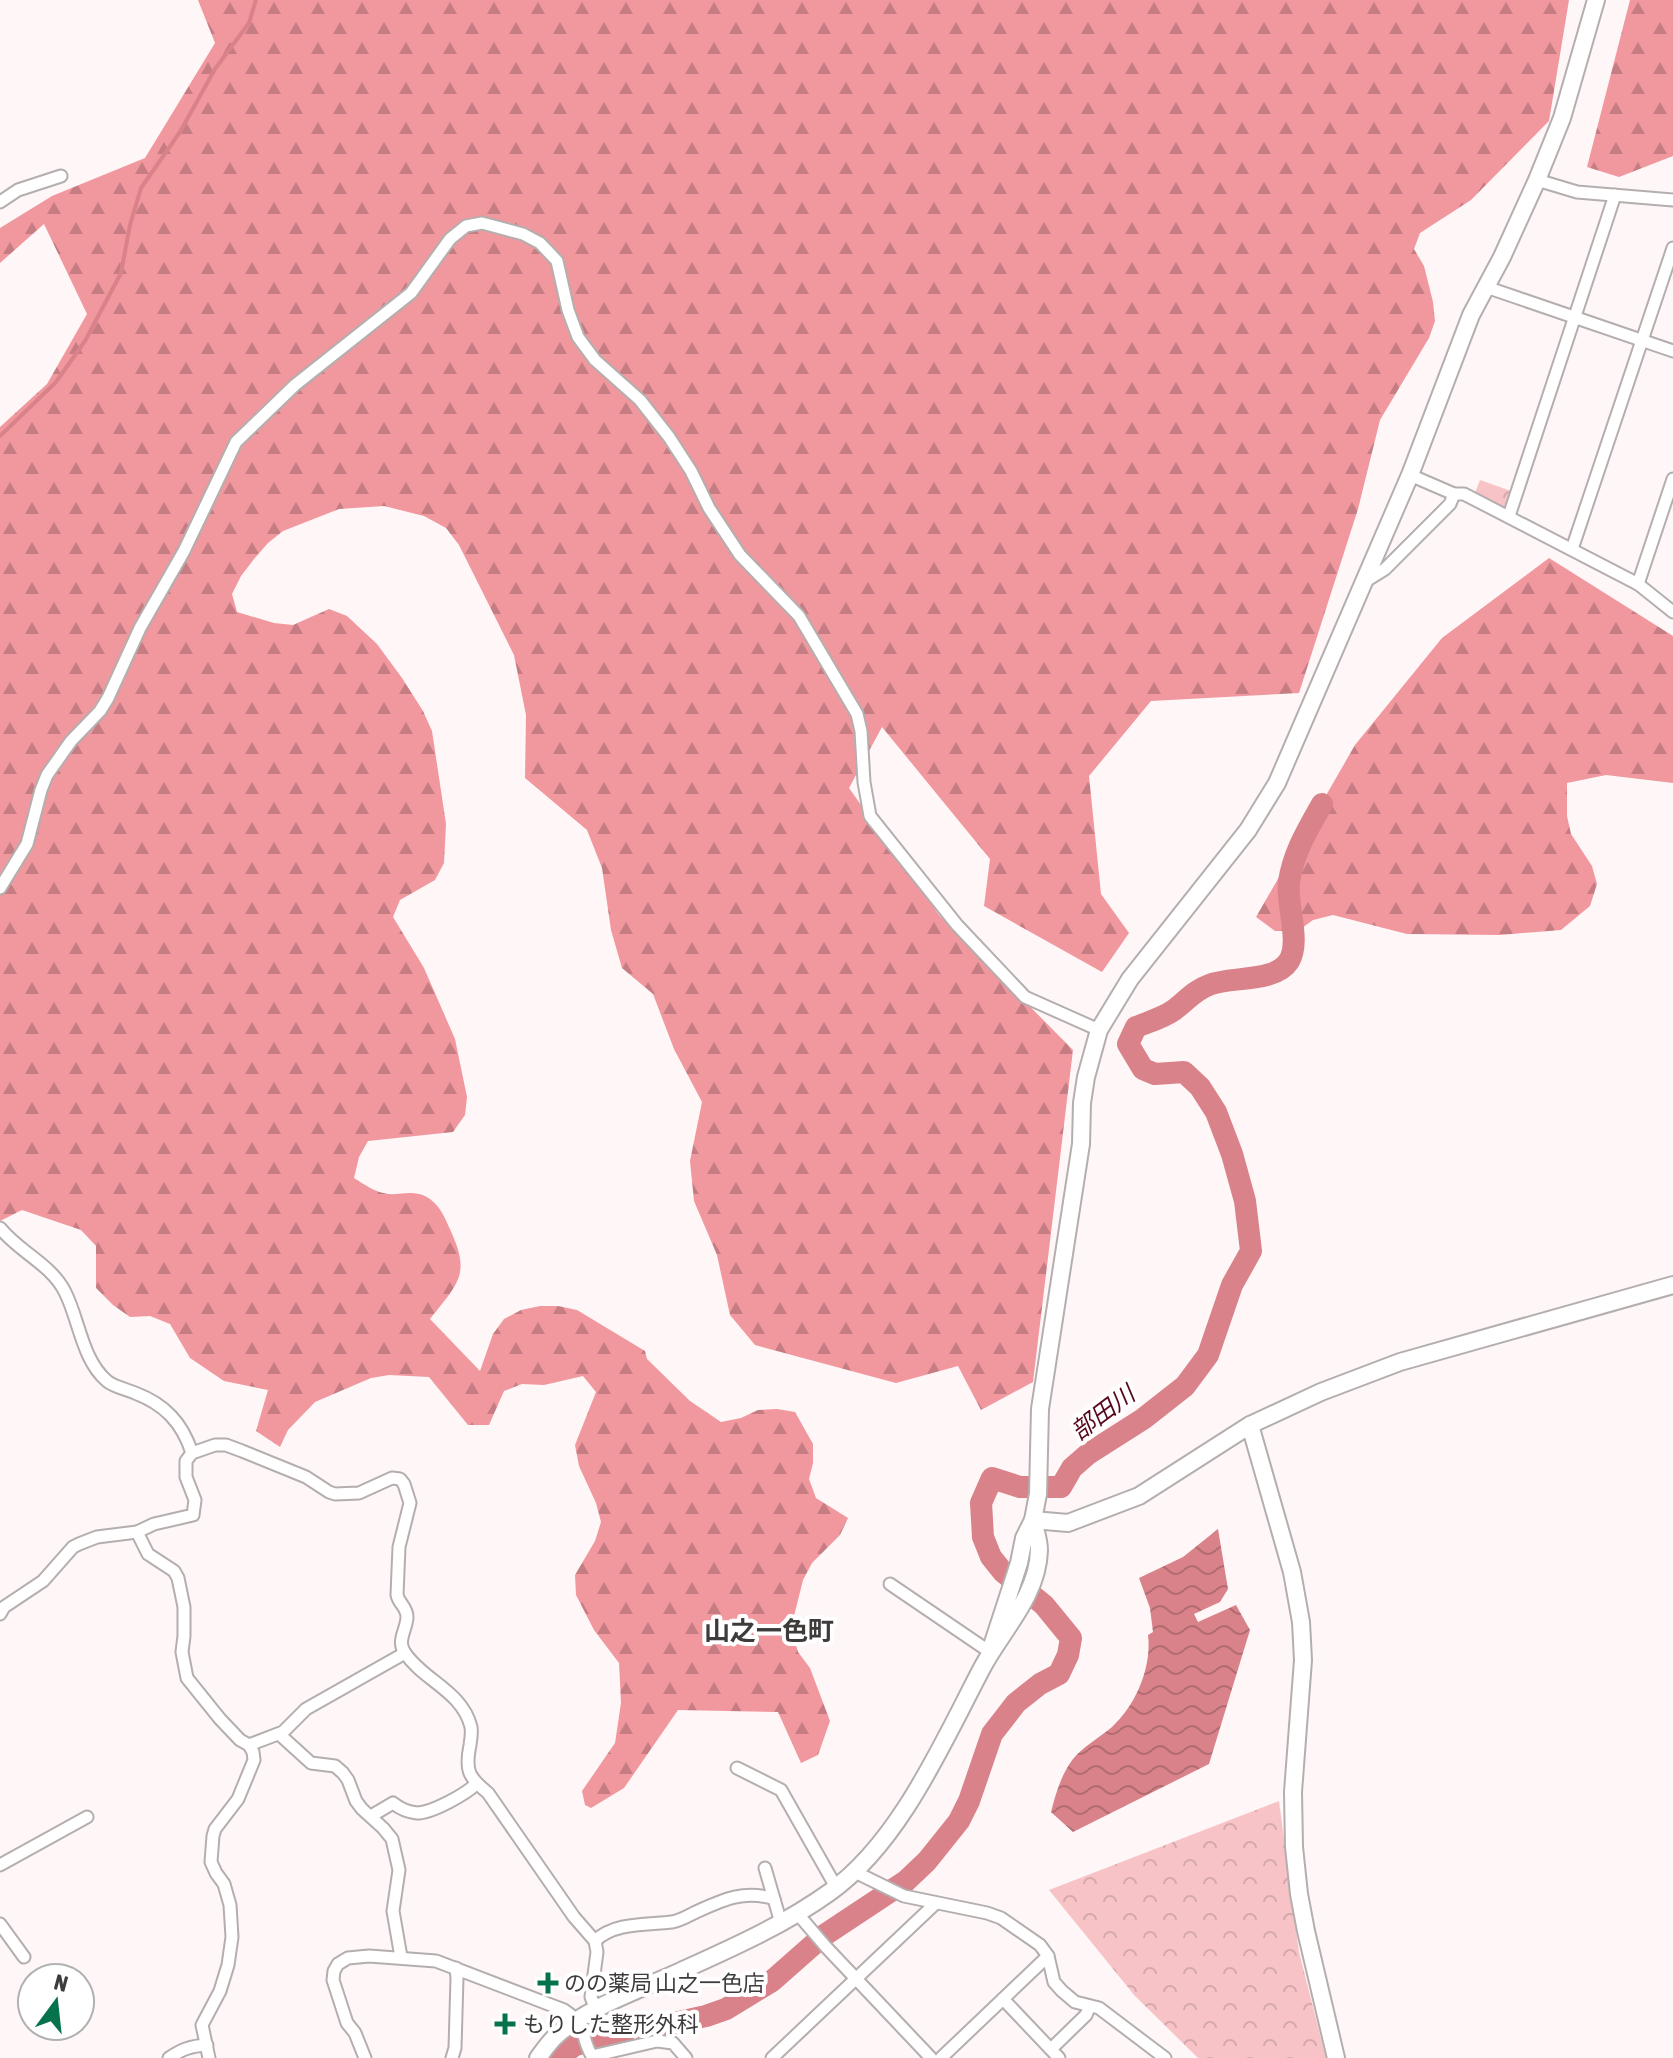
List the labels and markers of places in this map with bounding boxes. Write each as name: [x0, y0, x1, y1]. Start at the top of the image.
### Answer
place label: のの薬局 山之一色店: [564, 1970, 765, 1996]
marker: のの薬局 山之一色店: [539, 1974, 557, 1992]
place label: もりした整形外科: [523, 2011, 699, 2037]
marker: もりした整形外科: [494, 2013, 516, 2035]

